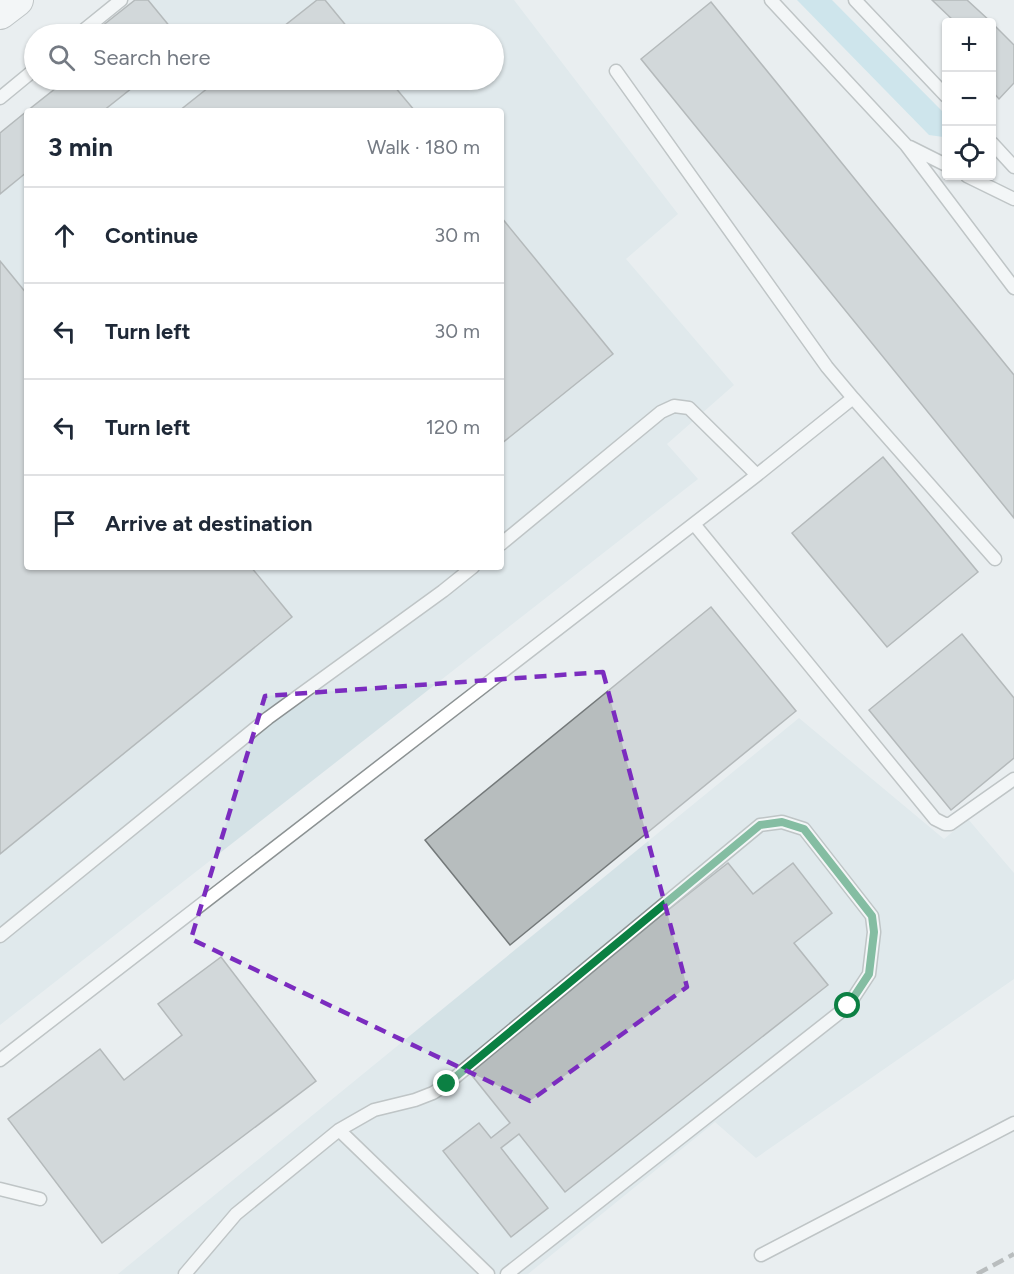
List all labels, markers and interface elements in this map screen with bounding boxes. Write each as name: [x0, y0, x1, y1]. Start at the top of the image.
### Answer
map controls: [942, 18, 996, 180]
button: +: [942, 18, 996, 72]
search box: [24, 24, 504, 90]
icon: search: [45, 41, 78, 74]
text: Search here: [93, 44, 211, 71]
button: −: [942, 72, 996, 126]
button: locate: [942, 126, 996, 180]
text: 3 min: [48, 131, 113, 163]
text: Walk · 180 m: [367, 135, 480, 159]
icon: ahead: [48, 219, 81, 252]
text: Continue: [105, 222, 198, 249]
text: 30 m: [434, 223, 480, 247]
icon: left: [48, 315, 81, 348]
text: Turn left: [105, 318, 191, 345]
text: 30 m: [434, 319, 480, 343]
icon: left: [48, 411, 81, 444]
text: Turn left: [105, 414, 191, 441]
text: 120 m: [426, 415, 480, 439]
icon: arrive: [48, 507, 81, 540]
text: Arrive at destination: [105, 510, 313, 537]
route start: [834, 992, 860, 1018]
route end: [433, 1070, 459, 1096]

